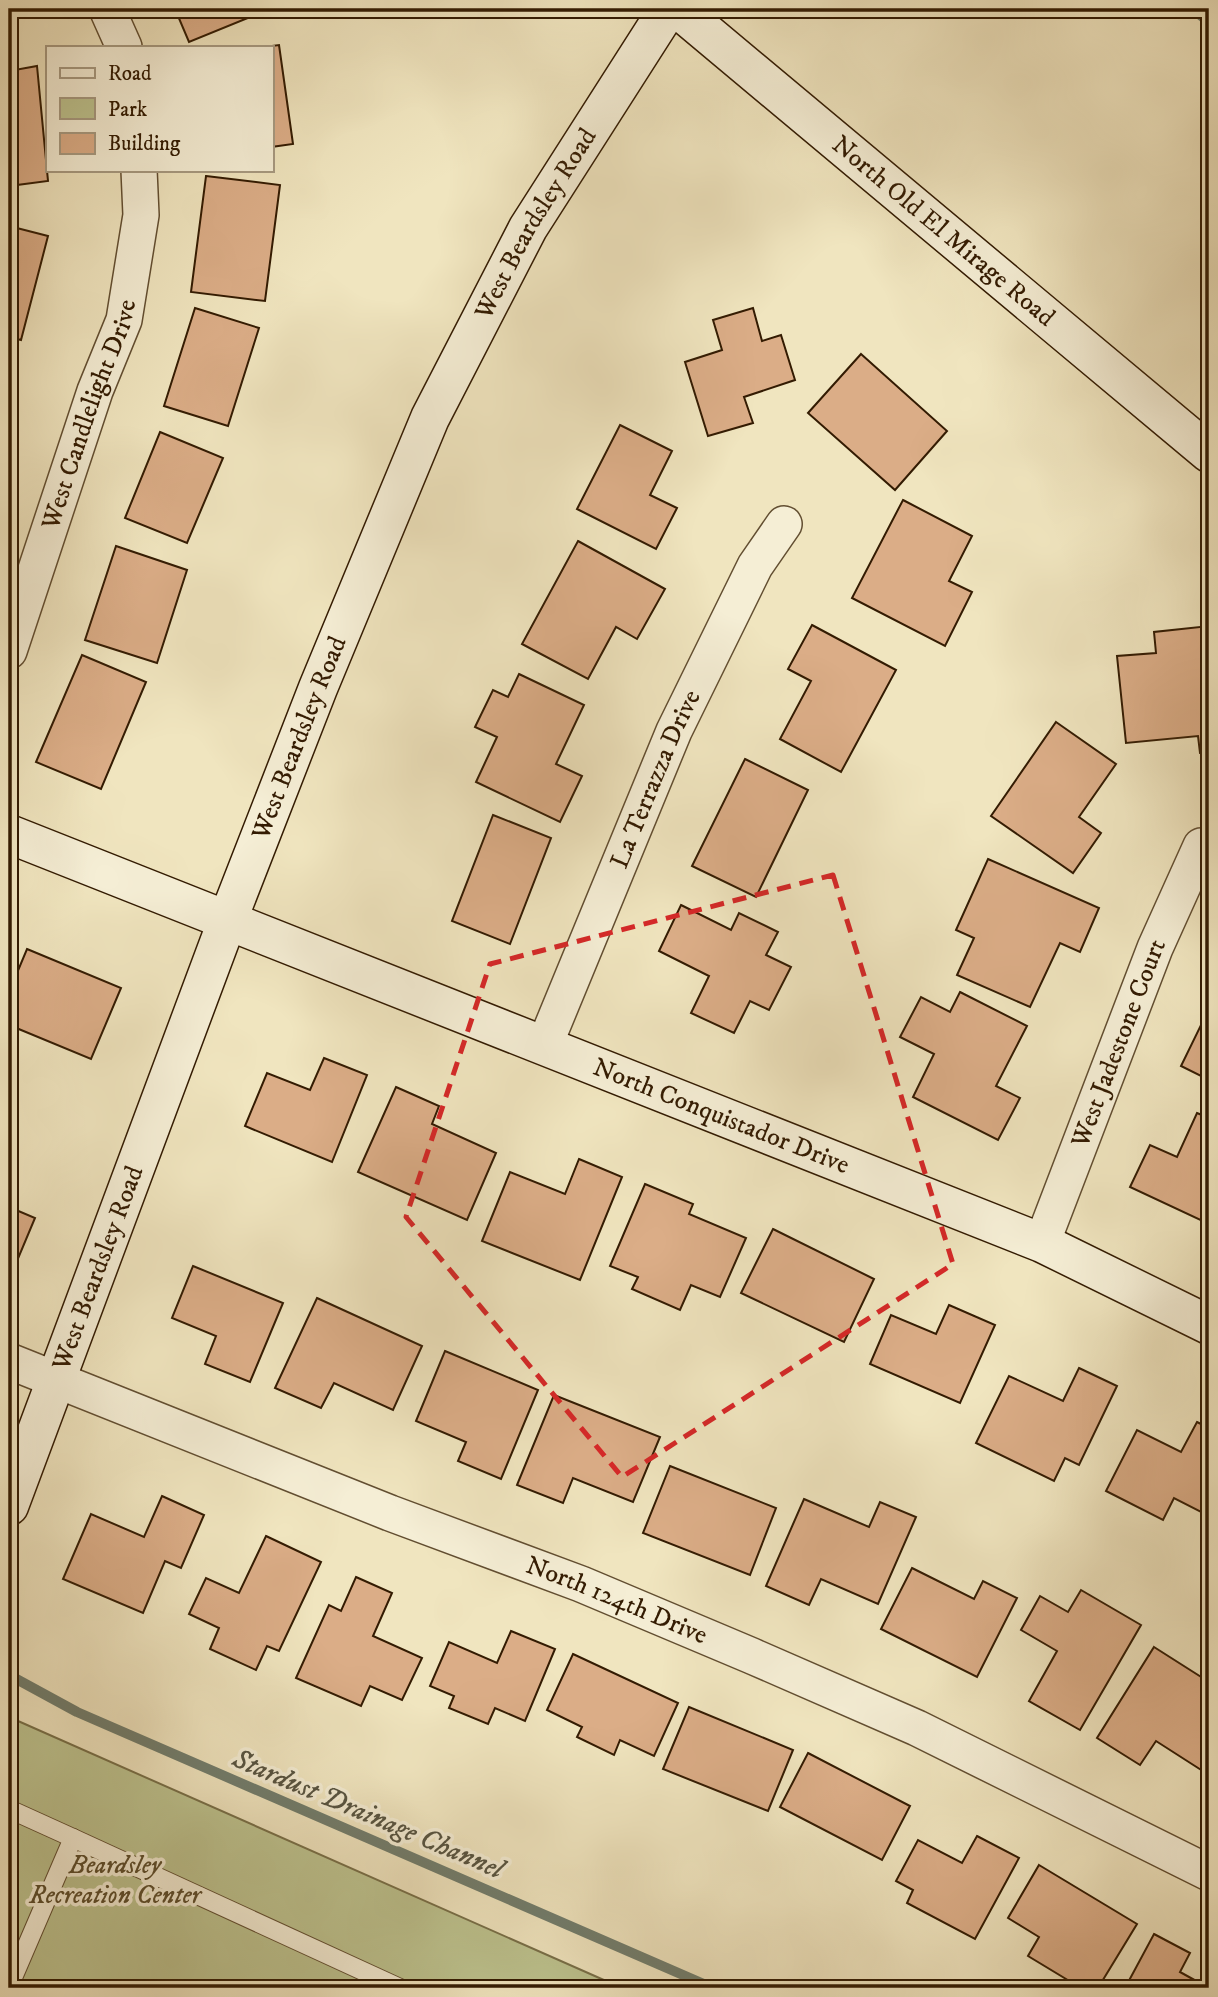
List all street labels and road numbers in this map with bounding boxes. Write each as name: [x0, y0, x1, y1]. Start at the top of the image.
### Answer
street label: West Beardsley Road: [467, 122, 604, 326]
street label: North Old El Mirage Road: [825, 128, 1062, 334]
street label: West Candlelight Drive: [34, 297, 144, 535]
street label: West Beardsley Road: [244, 631, 354, 845]
street label: La Terrazza Drive: [603, 684, 708, 873]
street label: West Jadestone Court: [1063, 934, 1174, 1153]
street label: North Conquistador Drive: [588, 1050, 854, 1182]
street label: West Beardsley Road: [44, 1161, 151, 1376]
street label: North 124th Drive: [521, 1548, 712, 1652]

